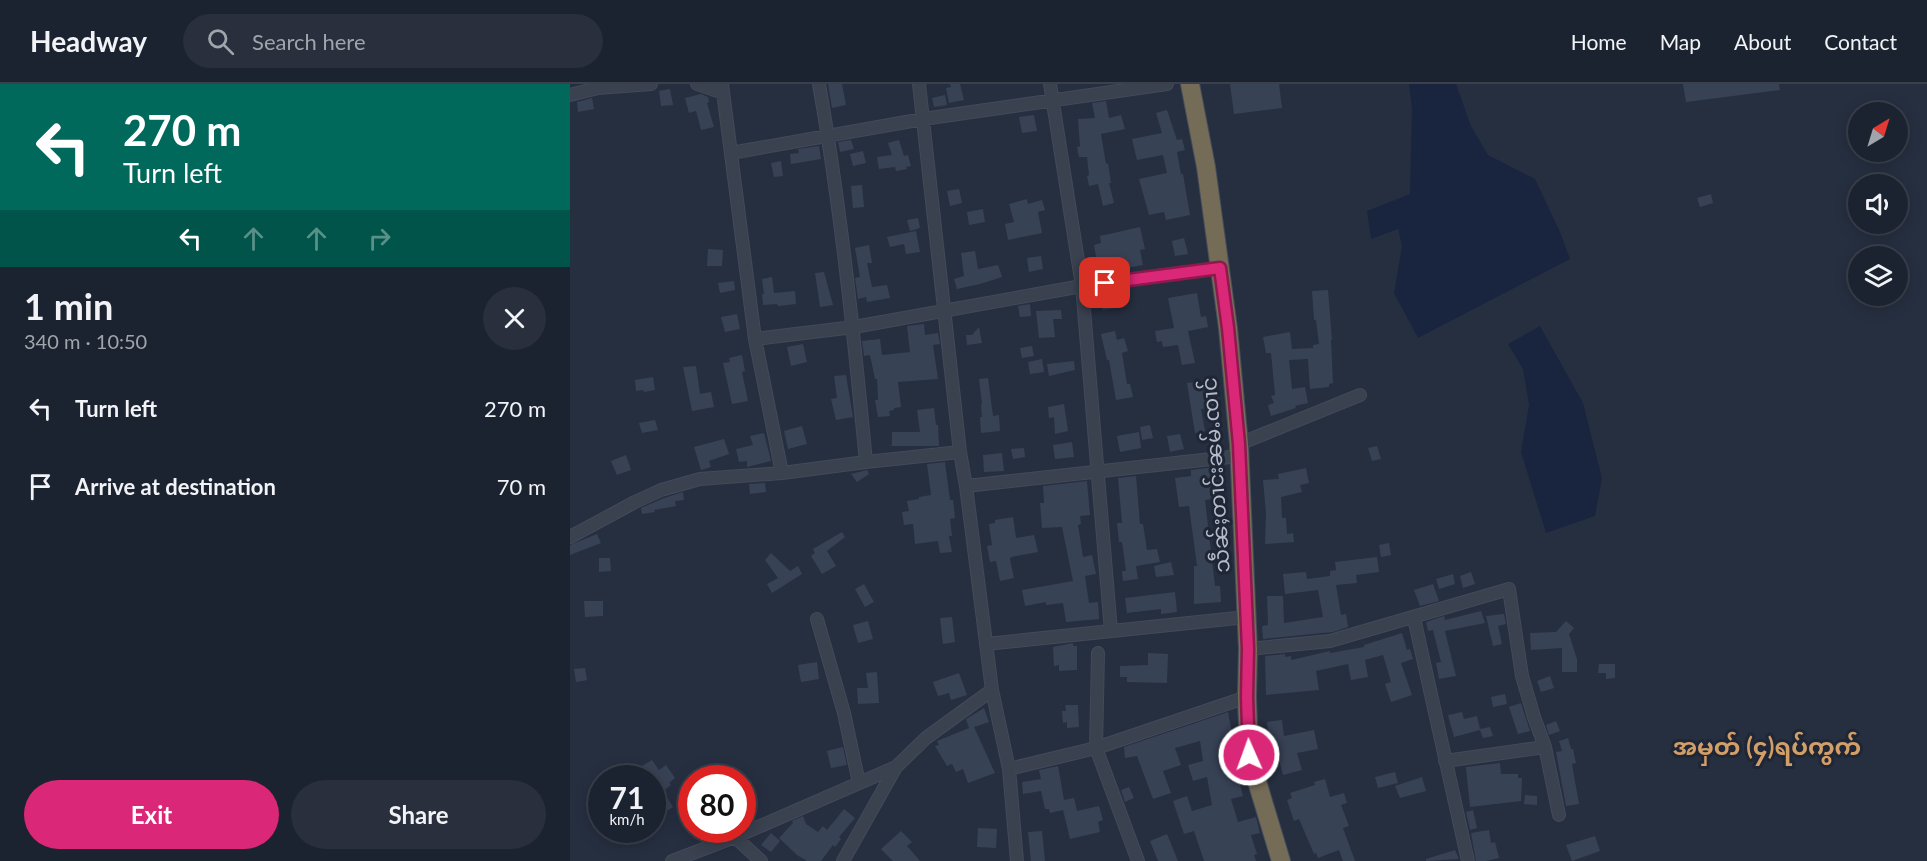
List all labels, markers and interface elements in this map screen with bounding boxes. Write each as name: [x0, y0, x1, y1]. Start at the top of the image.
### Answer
search box: [183, 14, 603, 68]
text: Headway: [30, 24, 147, 58]
icon: search: [204, 25, 237, 58]
text: Search here: [252, 28, 366, 55]
text: Home: [1571, 29, 1627, 54]
text: Map: [1660, 29, 1701, 54]
text: About: [1734, 29, 1791, 54]
text: Contact: [1824, 29, 1897, 54]
north arrow: [1848, 102, 1908, 162]
map controls: [1848, 102, 1908, 306]
text: 270 m: [123, 105, 241, 155]
icon: left: [24, 108, 102, 186]
text: Turn left: [123, 156, 222, 189]
button: sound: [1848, 174, 1908, 234]
icon: left: [174, 222, 207, 255]
icon: ahead: [237, 222, 270, 255]
icon: ahead: [300, 222, 333, 255]
icon: right: [363, 222, 396, 255]
button: layers: [1848, 246, 1908, 306]
pin: [1079, 257, 1130, 308]
icon: arrive: [1088, 266, 1121, 299]
text: 1 min: [24, 284, 113, 328]
button: close: [483, 287, 546, 350]
text: 340 m · 10:50: [24, 329, 147, 353]
street label: သဵၼ်ႈတၢင်းၼမ်ႉၸၢင်: [1193, 377, 1234, 574]
icon: left: [24, 392, 57, 425]
text: Turn left: [75, 395, 157, 422]
text: 270 m: [484, 395, 546, 422]
icon: arrive: [24, 470, 57, 503]
text: Arrive at destination: [75, 473, 276, 500]
text: 70 m: [497, 473, 546, 500]
position arrow: [1217, 723, 1281, 787]
district label: အမှတ် (၄)ရပ်ကွက်: [1673, 731, 1861, 766]
speed limit sign: 80: [678, 765, 756, 843]
text: 71: [610, 779, 644, 815]
button: Exit: [24, 780, 279, 849]
button: Share: [291, 780, 546, 849]
text: km/h: [609, 810, 645, 828]

